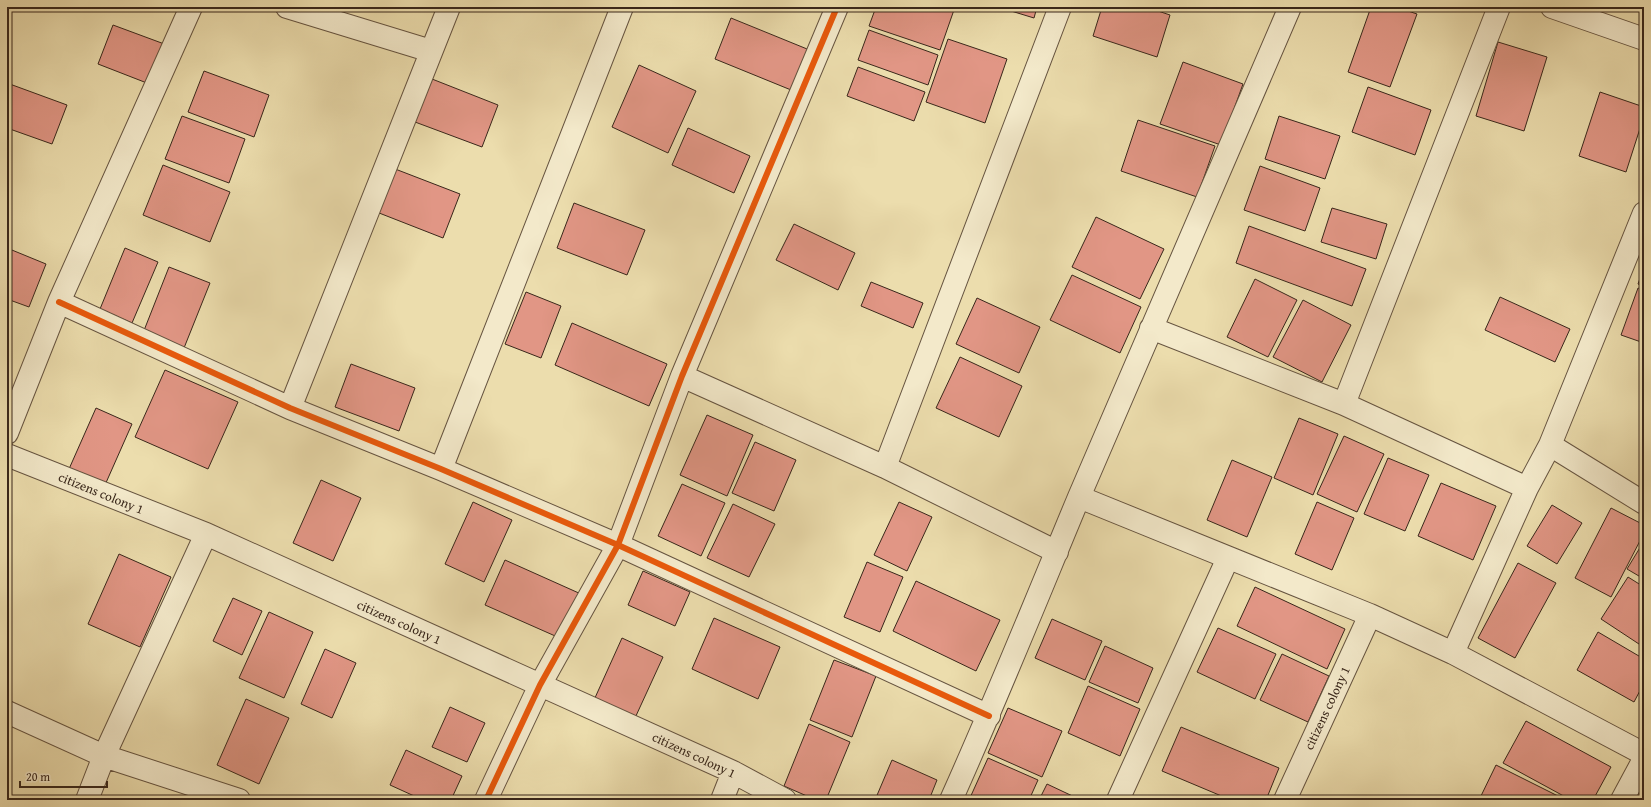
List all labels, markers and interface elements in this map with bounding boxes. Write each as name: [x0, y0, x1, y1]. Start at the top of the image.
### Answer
street label: citizens colony 1: [56, 467, 146, 519]
street label: citizens colony 1: [354, 595, 444, 649]
street label: citizens colony 1: [1299, 663, 1355, 753]
street label: citizens colony 1: [649, 727, 739, 783]
scale bar: [20, 763, 107, 789]
text: 20 m: [26, 768, 50, 785]

